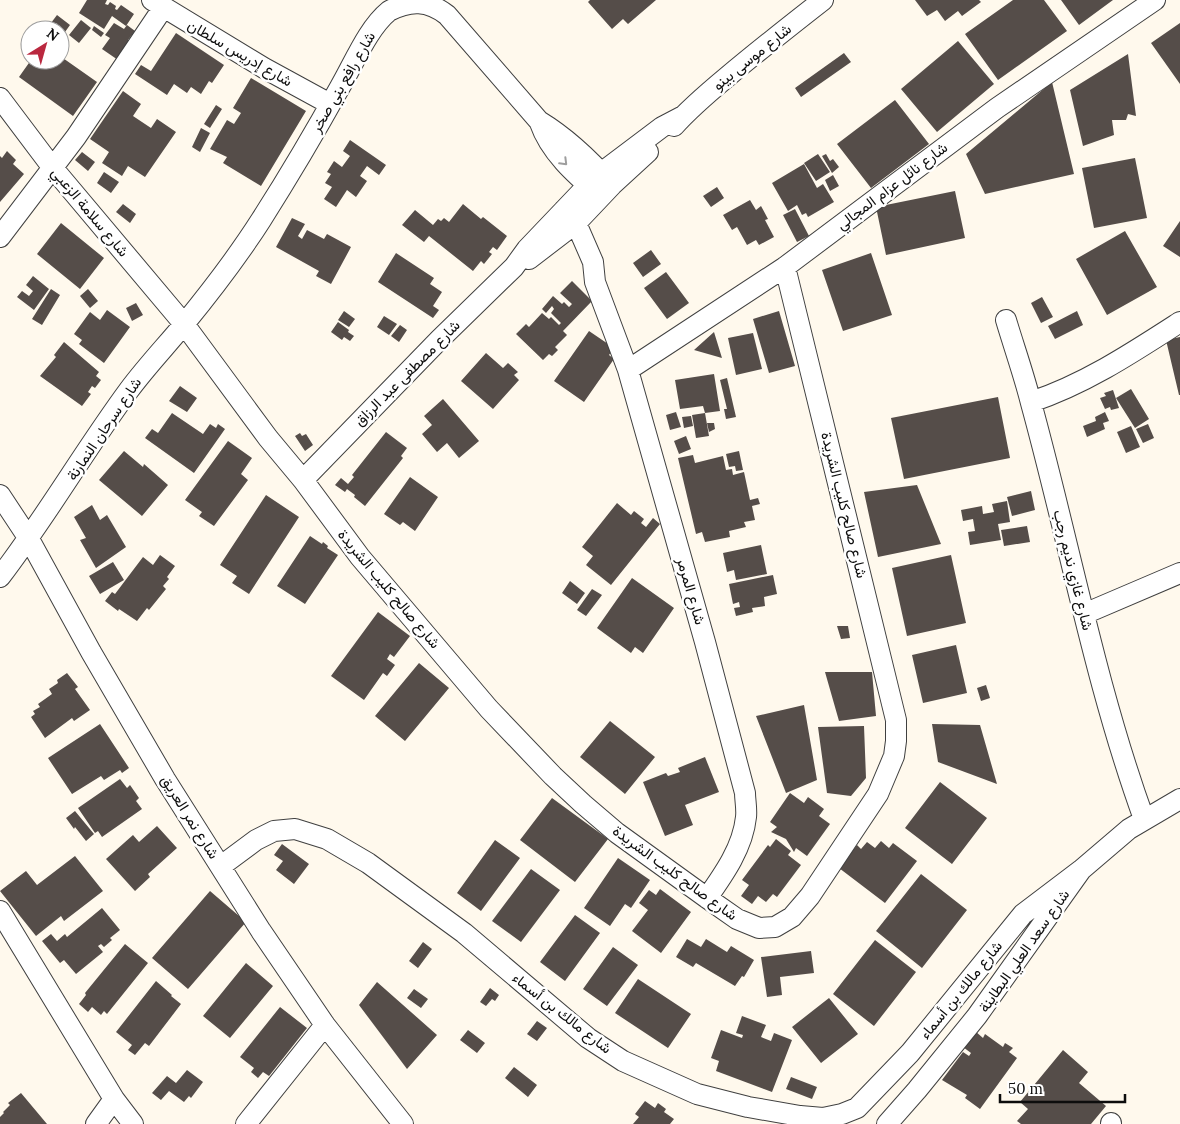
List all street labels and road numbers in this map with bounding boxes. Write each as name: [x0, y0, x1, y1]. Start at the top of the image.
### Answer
street label: شارع إدريس سلطان: [183, 15, 296, 92]
street label: شارع موسى بينو: [708, 19, 796, 96]
street label: شارع رافع بني صخر: [306, 28, 383, 138]
street label: شارع نائل عزام المجالي: [832, 137, 954, 237]
street label: شارع سلامة الزعبي: [44, 163, 134, 263]
street label: شارع مصطفى عبد الرزاق: [350, 315, 465, 431]
street label: شارع سرحان النمارنة: [62, 373, 147, 485]
street label: شارع صالح كليب الشريدة: [815, 430, 872, 581]
street label: شارع غازي نديم رجب: [1045, 507, 1098, 633]
street label: شارع صالح كليب الشريدة: [332, 525, 445, 654]
street label: شارع المرمر: [671, 554, 710, 627]
street label: شارع نمر العريق: [155, 771, 224, 863]
street label: شارع صالح كليب الشريدة: [608, 821, 742, 926]
street label: شارع سعد العلي البطاينة: [974, 885, 1077, 1018]
street label: شارع مالك بن أسماء: [915, 937, 1008, 1044]
street label: شارع مالك بن أسماء: [508, 968, 616, 1059]

